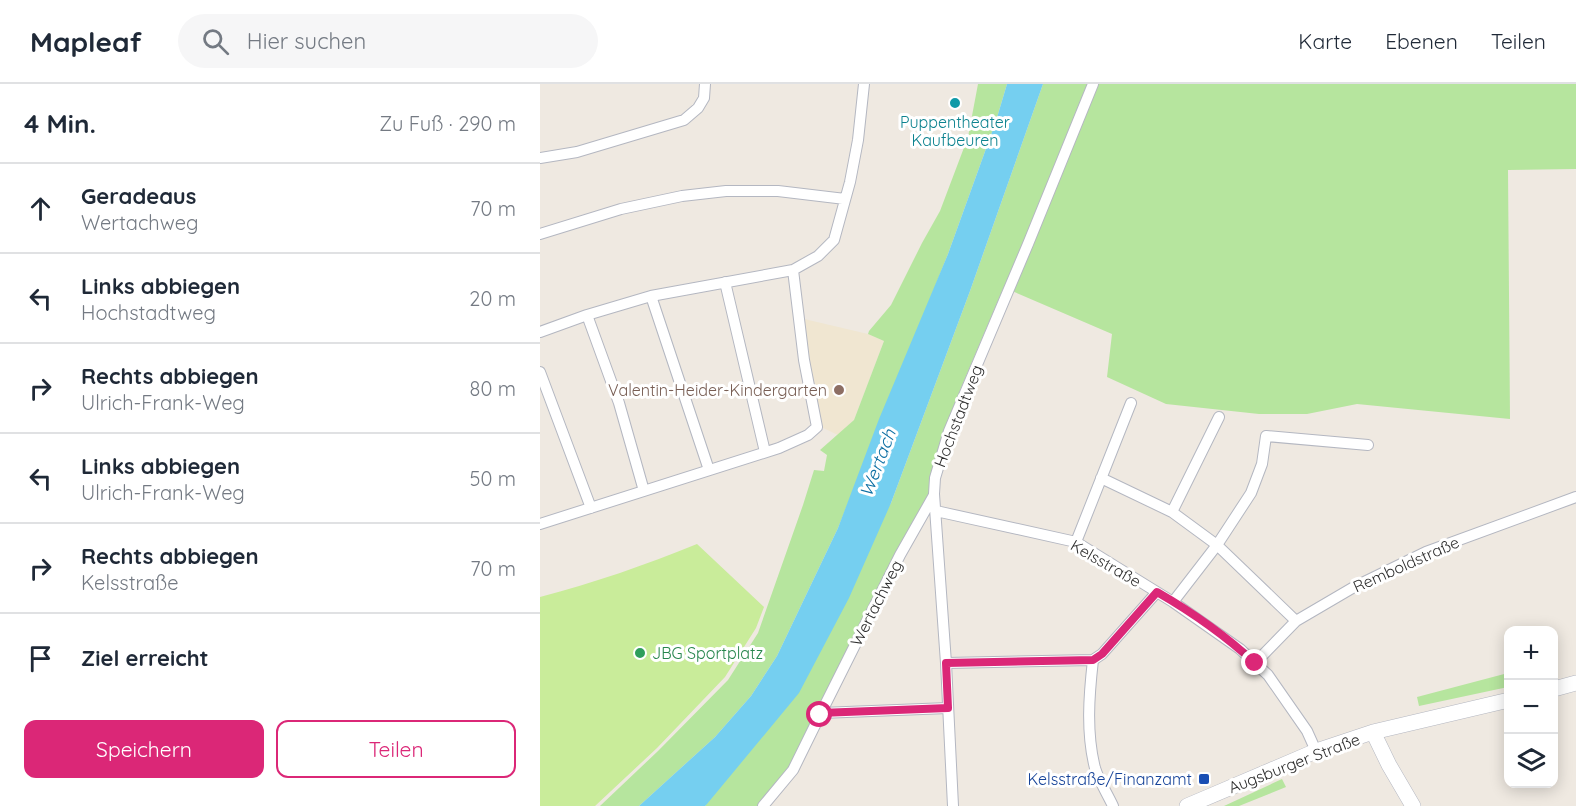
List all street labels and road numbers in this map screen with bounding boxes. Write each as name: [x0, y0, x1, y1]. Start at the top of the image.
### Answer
street label: Hochstadtweg: [929, 362, 987, 470]
street label: Remboldstraße: [1350, 532, 1462, 596]
street label: Kelsstraße: [1067, 535, 1145, 591]
street label: Wertachweg: [846, 557, 906, 649]
street label: Augsburger Straße: [1225, 729, 1363, 797]

